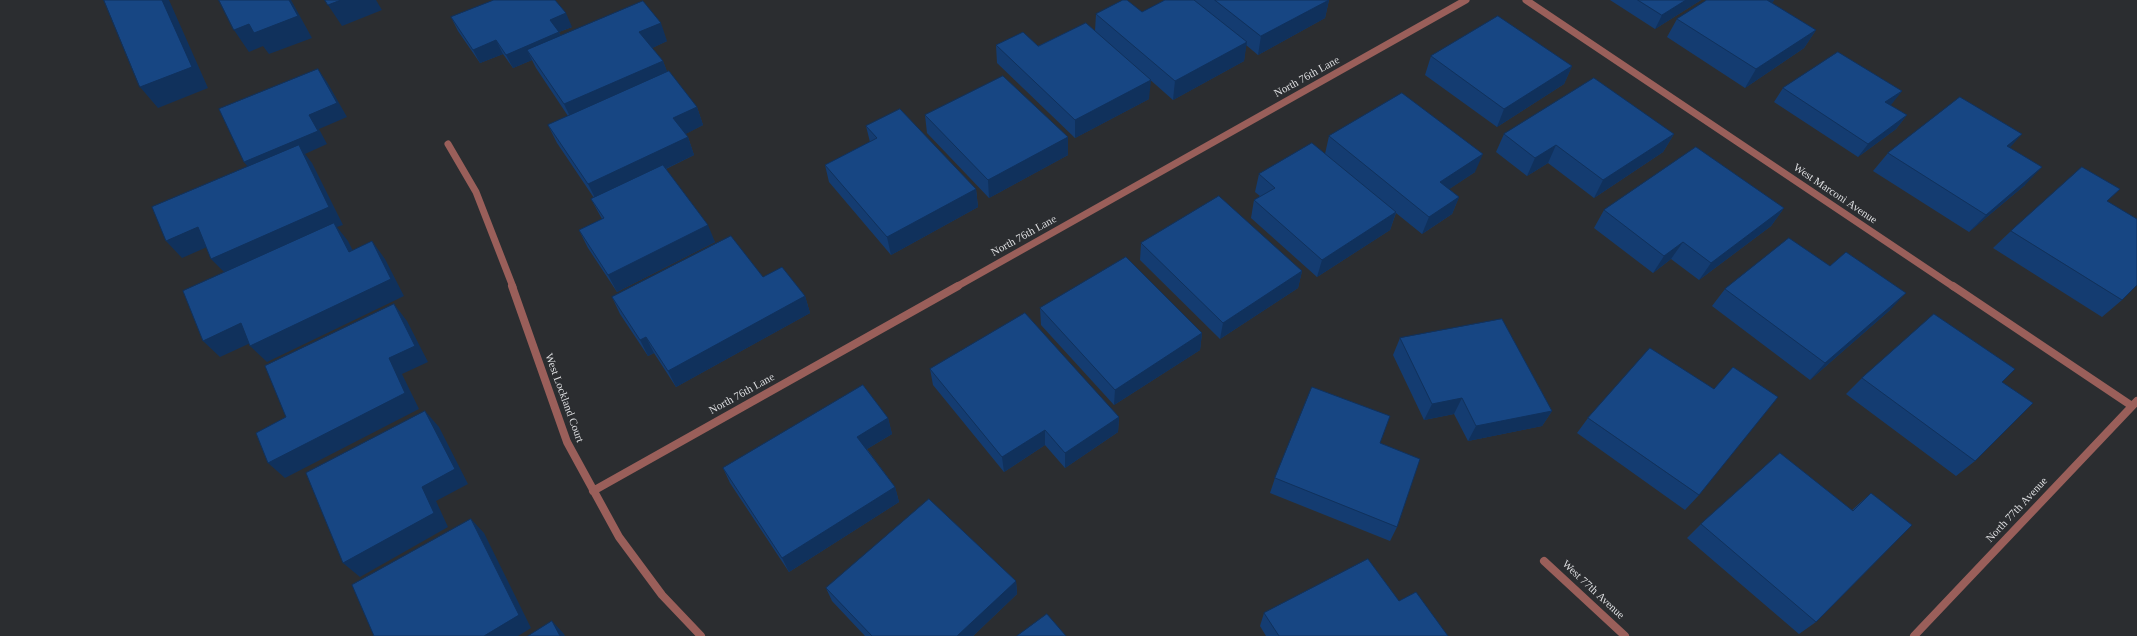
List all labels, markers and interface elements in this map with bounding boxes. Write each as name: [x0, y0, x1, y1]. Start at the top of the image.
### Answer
street label: North 76th Lane: [1272, 54, 1342, 100]
street label: West Marconi Avenue: [1791, 161, 1879, 227]
street label: North 76th Lane: [989, 213, 1059, 259]
street label: West Lockland Court: [542, 352, 586, 444]
street label: North 76th Lane: [707, 371, 777, 417]
street label: North 77th Avenue: [1983, 475, 2051, 545]
street label: West 77th Avenue: [1559, 558, 1627, 622]

